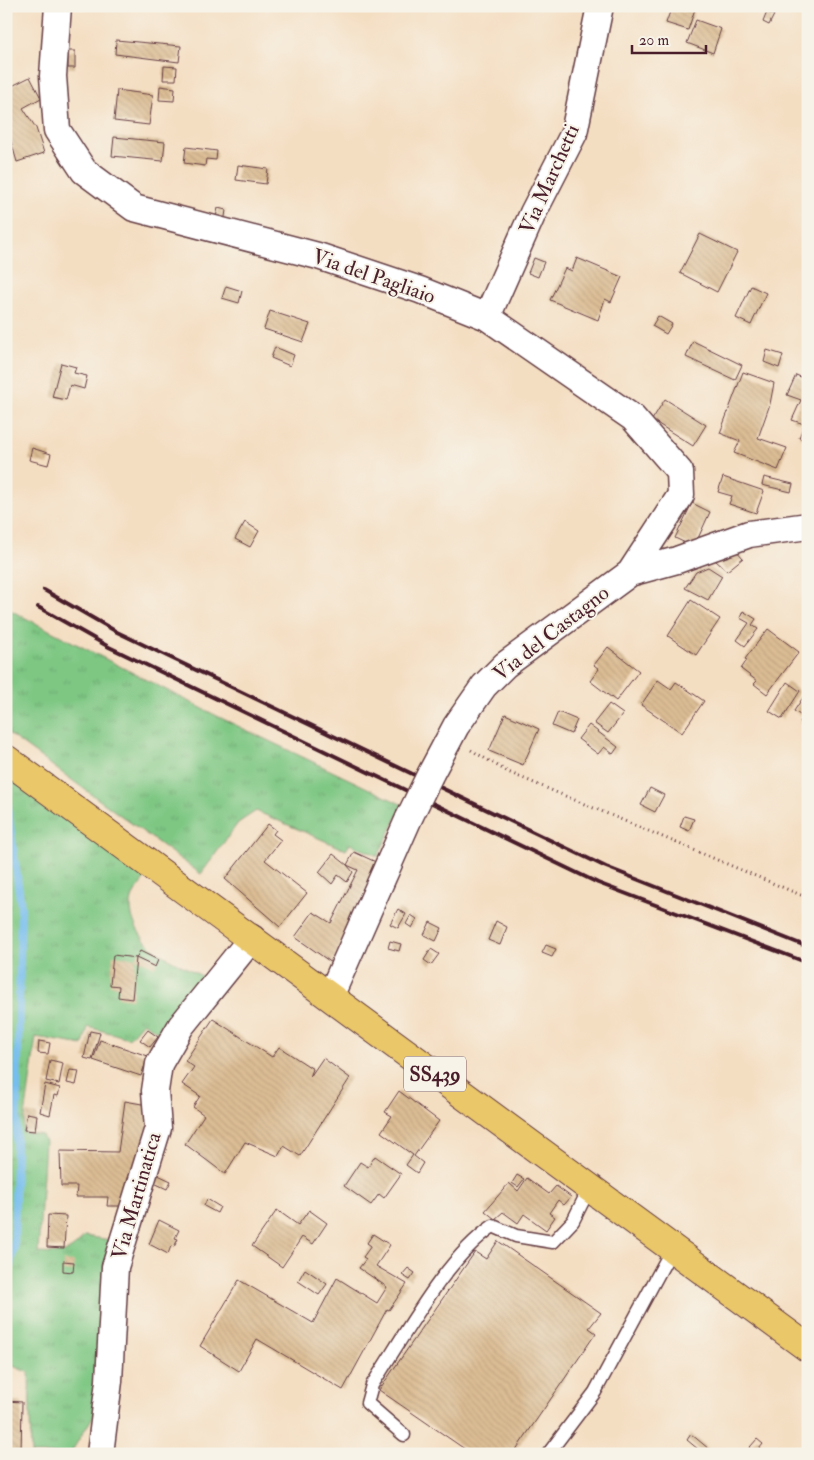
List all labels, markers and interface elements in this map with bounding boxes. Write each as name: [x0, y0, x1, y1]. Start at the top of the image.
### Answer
scale bar: [632, 22, 705, 54]
text: 20 m: [639, 31, 669, 50]
street label: Via Marchetti: [513, 120, 586, 238]
street label: Via del Pagliaio: [309, 243, 439, 310]
street label: Via del Castagno: [488, 580, 615, 687]
road number: SS439: [404, 1056, 466, 1092]
street label: Via Martinatica: [105, 1129, 168, 1263]

